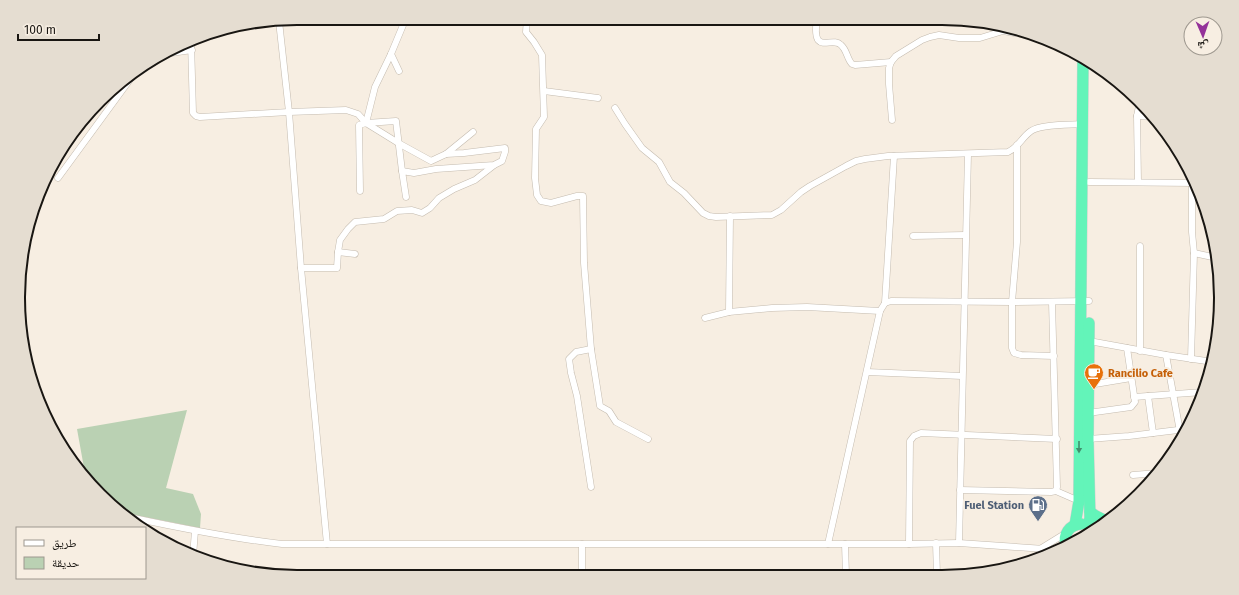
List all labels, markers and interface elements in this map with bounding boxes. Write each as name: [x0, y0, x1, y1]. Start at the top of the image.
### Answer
scale bar: [18, 16, 99, 42]
north arrow: [1183, 16, 1223, 56]
text: 100 m: [24, 23, 56, 37]
text: ش: [1197, 38, 1209, 52]
cafe icon: Rancilio Cafe: [1083, 362, 1105, 390]
place label: Rancilio Cafe: [1108, 367, 1173, 380]
one-way arrow: [1076, 441, 1082, 454]
fuel station icon: Fuel Station: [1027, 494, 1049, 522]
place label: Fuel Station: [964, 499, 1024, 512]
legend: [16, 527, 146, 579]
text: طريق: [52, 536, 77, 550]
text: حديقة: [52, 556, 80, 570]

